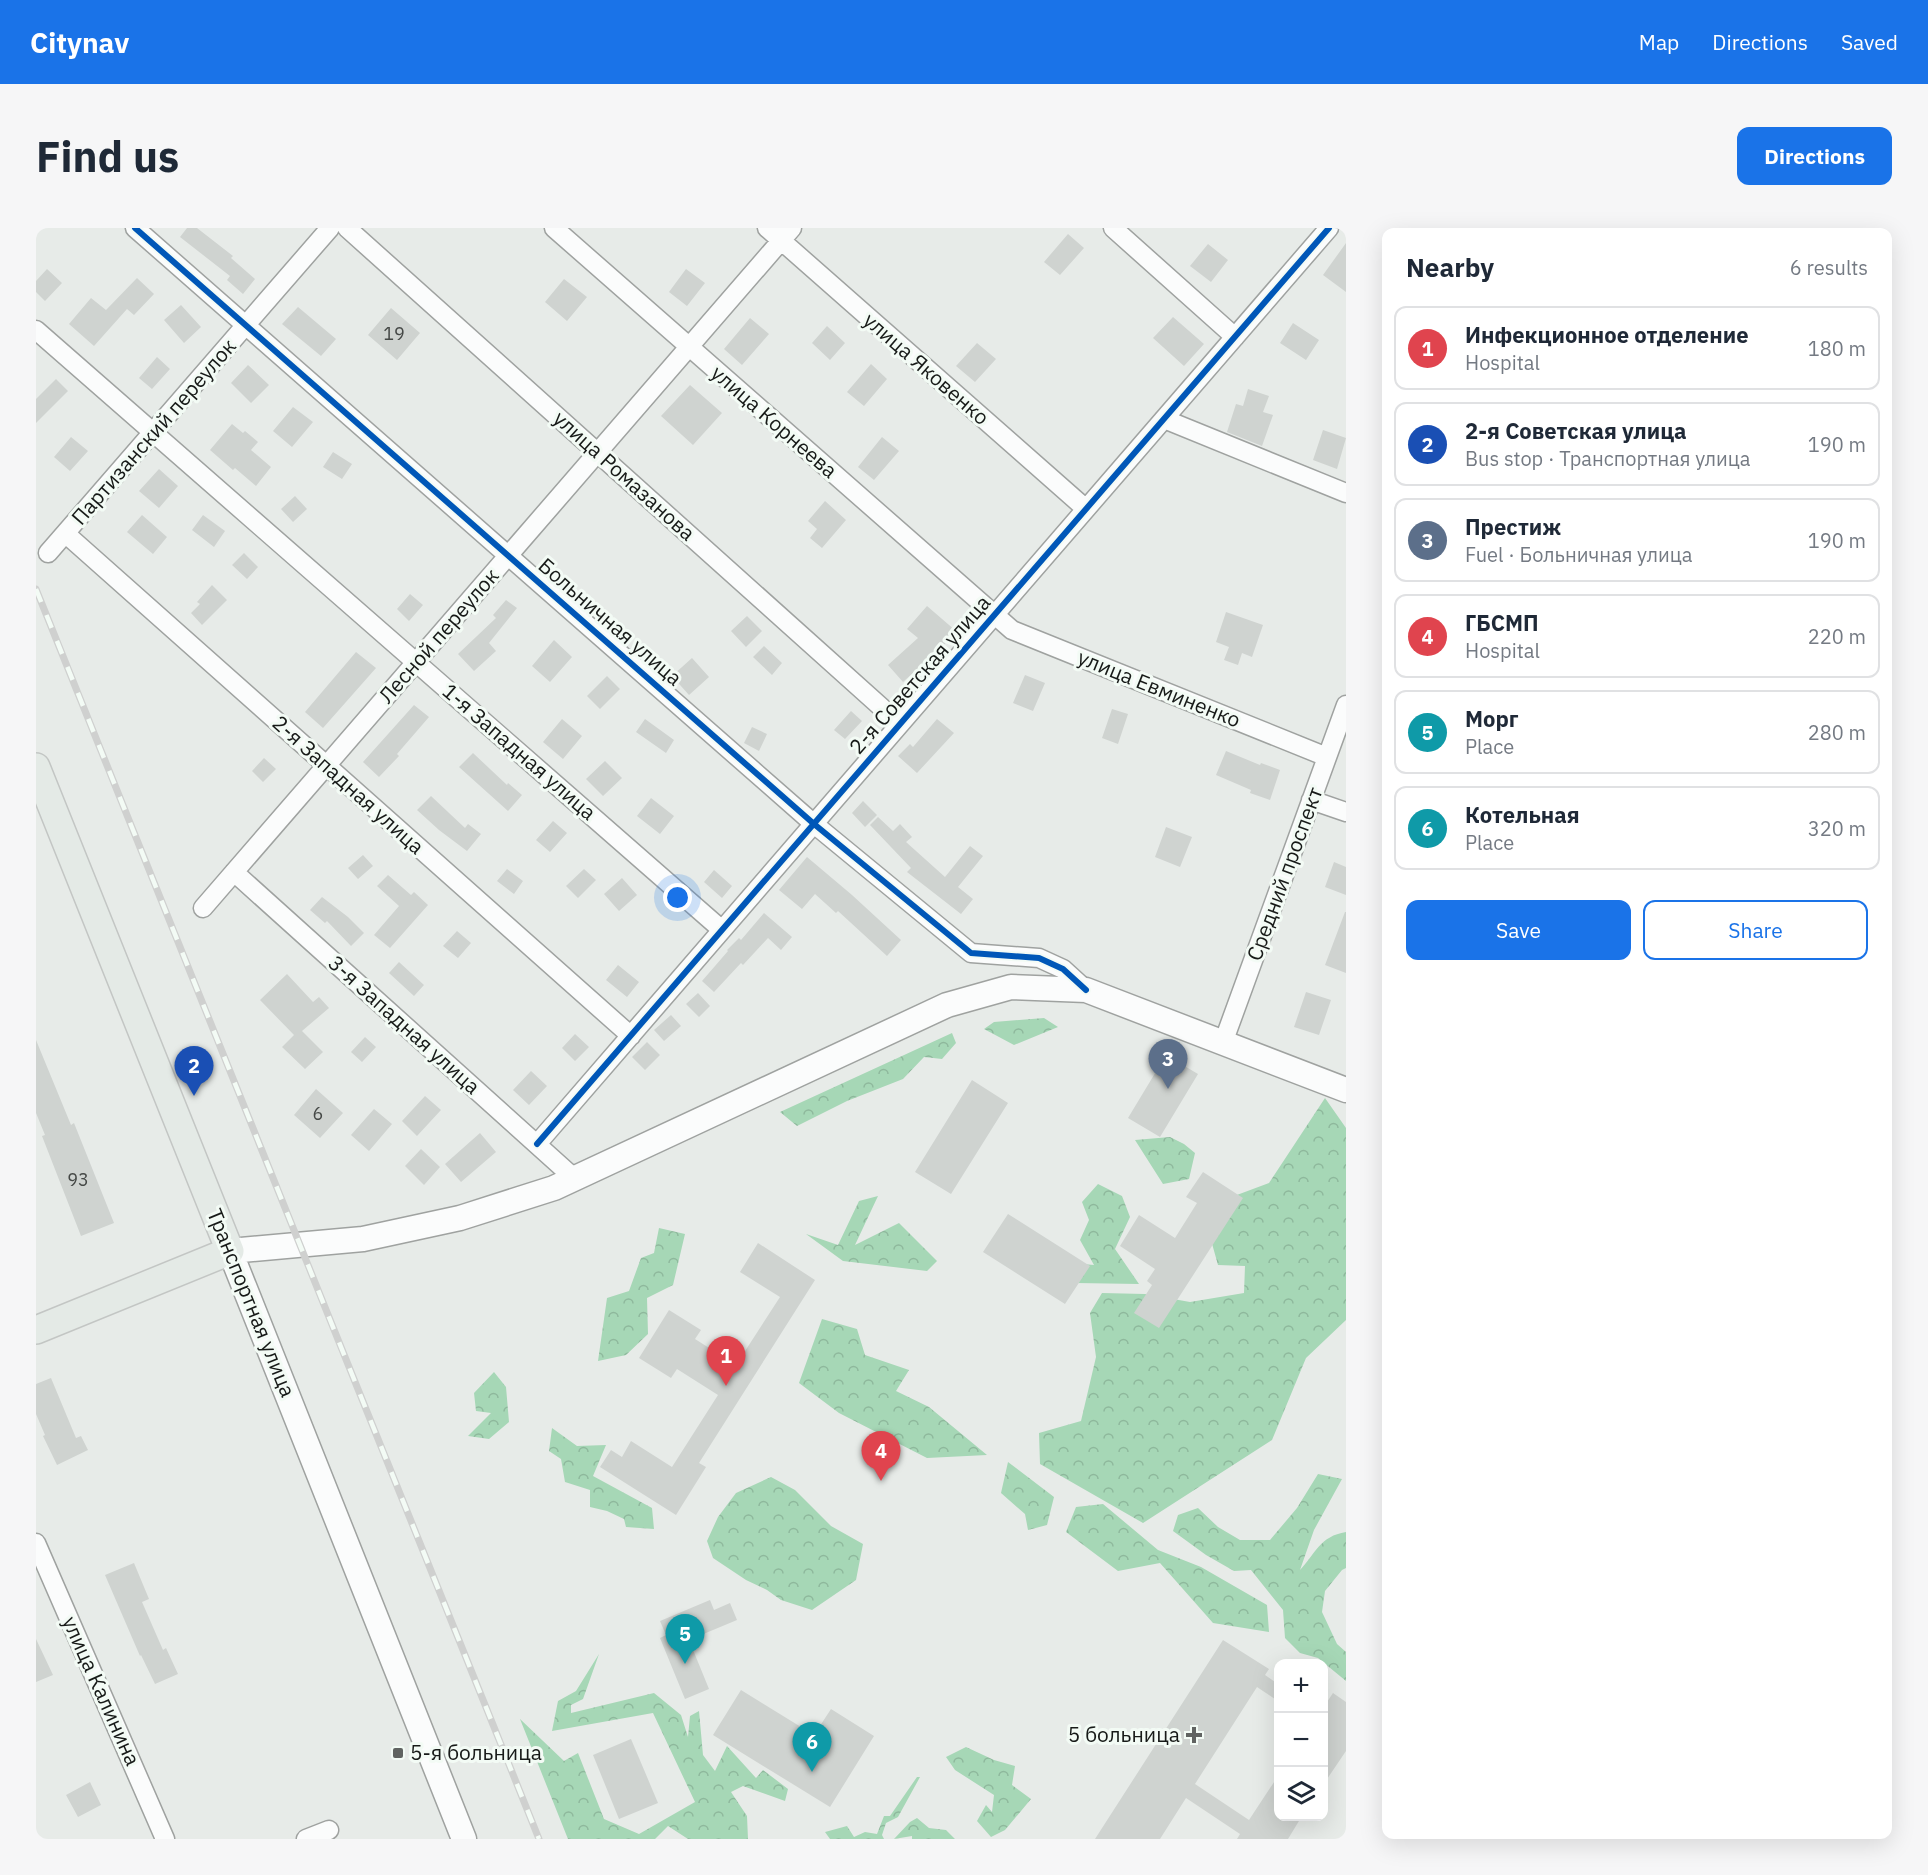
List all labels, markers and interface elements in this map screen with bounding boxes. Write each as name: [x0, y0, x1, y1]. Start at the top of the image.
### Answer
text: Citynav: [30, 24, 129, 61]
text: Map: [1639, 28, 1679, 56]
text: Directions: [1712, 28, 1808, 56]
text: Saved: [1841, 28, 1898, 56]
button: Directions: [1737, 127, 1892, 185]
text: Find us: [36, 129, 179, 184]
text: Nearby: [1406, 250, 1494, 284]
text: 6 results: [1790, 254, 1868, 281]
street label: улица Яковенко: [858, 306, 996, 431]
text: Инфекционное отделение: [1465, 320, 1749, 349]
house number: 19: [383, 322, 405, 345]
street label: Партизанский переулок: [65, 332, 242, 530]
text: 1: [1422, 335, 1434, 362]
text: 180 m: [1808, 335, 1866, 362]
text: Hospital: [1465, 349, 1540, 376]
street label: улица Корнеева: [706, 359, 844, 484]
street label: улица Ромазанова: [548, 404, 702, 546]
text: 2-я Советская улица: [1465, 416, 1687, 445]
text: 2: [1422, 431, 1434, 458]
text: 190 m: [1808, 431, 1866, 458]
text: Bus stop · Транспортная улица: [1465, 445, 1751, 472]
text: Престиж: [1465, 512, 1561, 541]
text: 3: [1422, 527, 1434, 554]
text: 190 m: [1808, 527, 1866, 554]
text: Fuel · Больничная улица: [1465, 541, 1693, 568]
street label: Больничная улица: [533, 551, 688, 691]
street label: Лесной переулок: [372, 562, 505, 709]
street label: 2-я Советская улица: [842, 589, 996, 760]
text: ГБСМП: [1465, 608, 1539, 637]
text: 4: [1422, 623, 1434, 650]
text: 220 m: [1808, 623, 1866, 650]
text: Hospital: [1465, 637, 1540, 664]
street label: улица Евминенко: [1074, 643, 1245, 734]
street label: 1-я Западная улица: [437, 677, 602, 826]
text: Морг: [1465, 704, 1519, 733]
street label: 2-я Западная улица: [267, 709, 431, 860]
text: 5: [1422, 719, 1434, 746]
text: 280 m: [1808, 719, 1866, 746]
text: Place: [1465, 733, 1514, 760]
street label: Средний проспект: [1240, 783, 1329, 964]
text: Котельная: [1465, 800, 1580, 829]
text: 6: [1422, 815, 1434, 842]
text: 320 m: [1808, 815, 1866, 842]
text: Place: [1465, 829, 1514, 856]
your location: [663, 883, 692, 912]
button: Save: [1406, 900, 1631, 960]
button: Share: [1643, 900, 1868, 960]
street label: 3-я Западная улица: [323, 949, 487, 1100]
pin: 3: [1148, 1040, 1188, 1089]
pin: 2: [174, 1046, 214, 1096]
house number: 6: [313, 1102, 323, 1125]
house number: 93: [67, 1168, 89, 1191]
street label: Транспортная улица: [201, 1204, 303, 1401]
pin: 1: [706, 1336, 746, 1386]
pin: 4: [862, 1432, 900, 1481]
street label: улица Калинина: [56, 1611, 147, 1770]
pin: 5: [666, 1614, 704, 1664]
map controls: [1274, 1659, 1328, 1821]
button: +: [1274, 1659, 1328, 1713]
button: −: [1274, 1713, 1328, 1767]
place label: 5 больница: [1068, 1720, 1180, 1748]
pin: 6: [792, 1722, 832, 1772]
marker: 5 больница: [1185, 1726, 1203, 1744]
place label: 5-я больница: [410, 1738, 542, 1766]
marker: 5-я больница: [391, 1746, 405, 1760]
button: layers: [1274, 1767, 1328, 1821]

